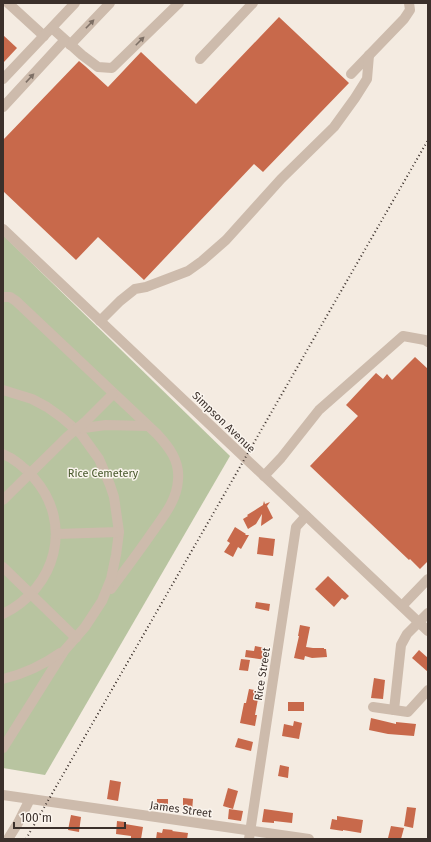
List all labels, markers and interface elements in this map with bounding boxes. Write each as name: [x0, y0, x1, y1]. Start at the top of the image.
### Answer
one-way arrow: [85, 19, 95, 29]
one-way arrow: [135, 36, 145, 46]
one-way arrow: [25, 73, 34, 83]
street label: Simpson Avenue: [189, 389, 258, 456]
park label: Rice Cemetery: [68, 467, 139, 480]
street label: Rice Street: [252, 647, 273, 702]
street label: James Street: [149, 799, 213, 820]
scale bar: [14, 804, 125, 830]
text: 100 m: [20, 811, 52, 825]

